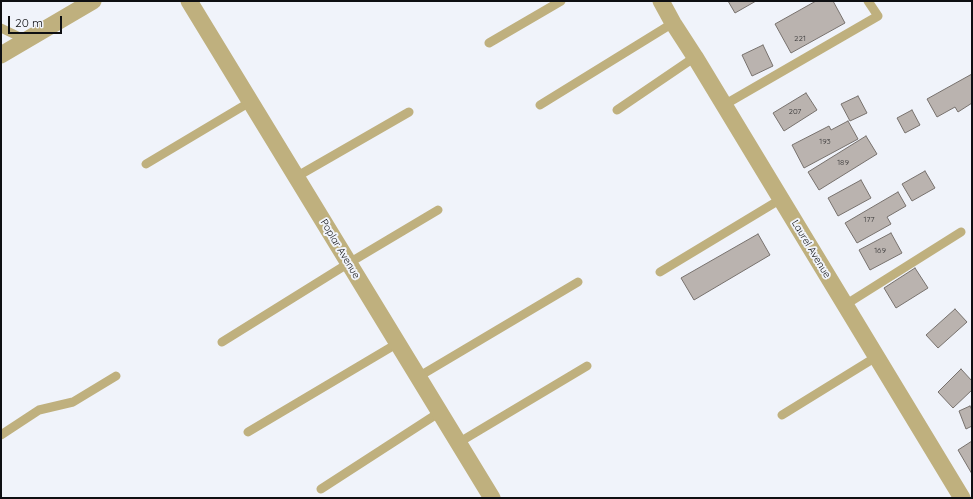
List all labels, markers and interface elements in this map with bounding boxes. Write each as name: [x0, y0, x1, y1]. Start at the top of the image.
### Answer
scale bar: [10, 8, 64, 34]
text: 20 m: [15, 15, 43, 30]
house number: 221: [794, 34, 806, 44]
house number: 207: [789, 107, 801, 117]
house number: 193: [819, 137, 831, 147]
house number: 189: [837, 158, 849, 168]
house number: 177: [863, 215, 875, 225]
street label: Poplar Avenue: [318, 217, 362, 281]
street label: Laurel Avenue: [789, 218, 833, 280]
house number: 169: [874, 246, 886, 256]

